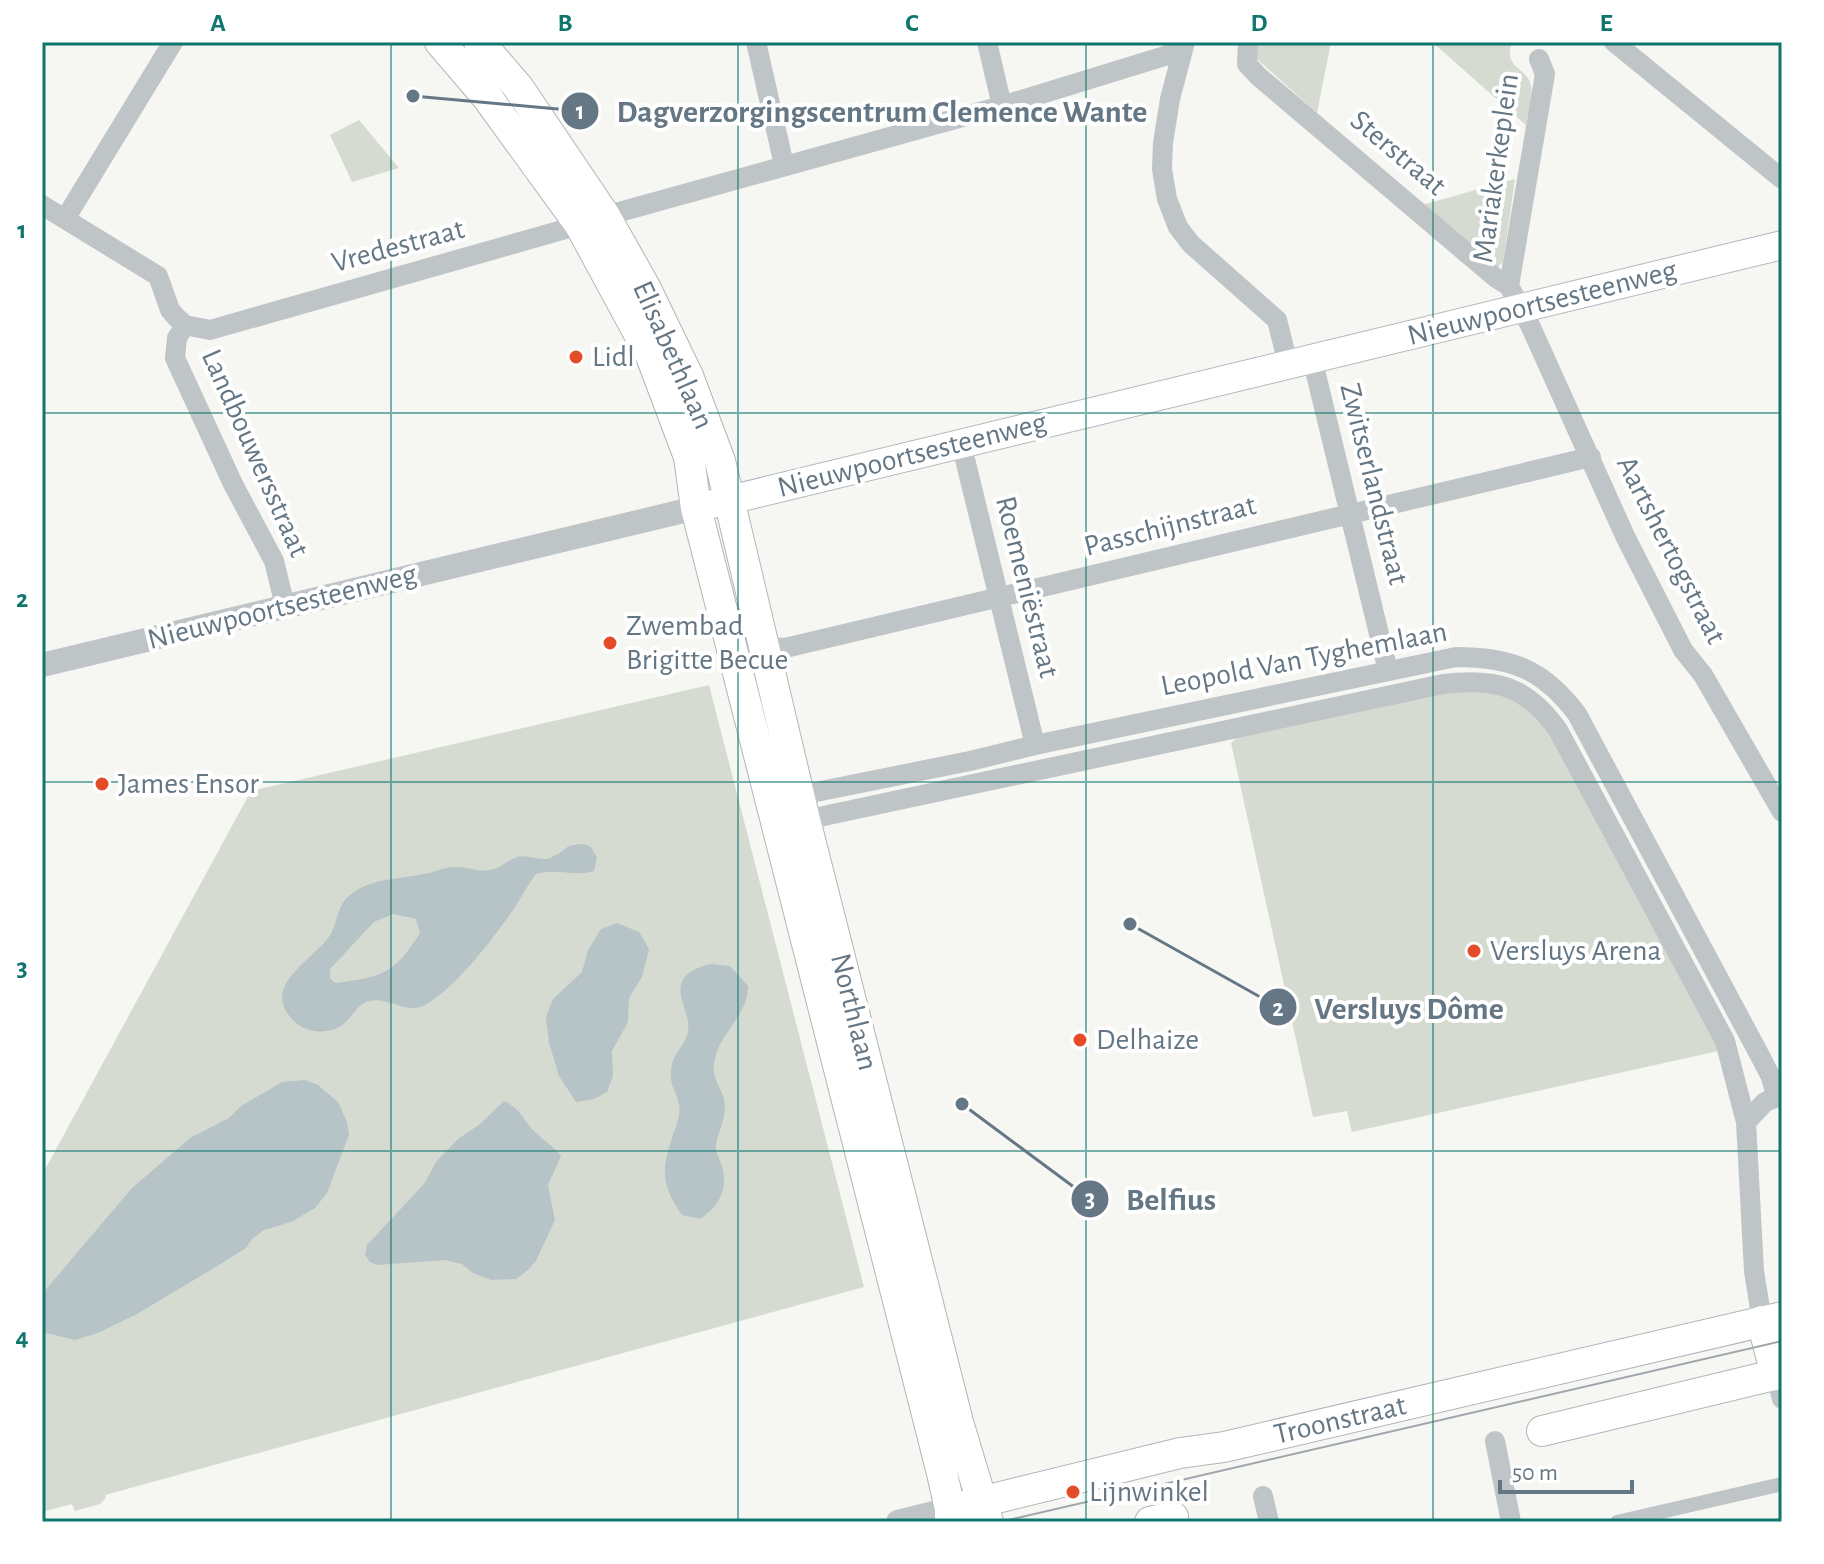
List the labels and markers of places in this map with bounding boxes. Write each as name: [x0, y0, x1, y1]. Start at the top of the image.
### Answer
callout: Dagverzorgingscentrum Clemence Wante: [560, 83, 1163, 139]
place label: Lidl: [592, 342, 635, 372]
marker: Lidl: [567, 348, 585, 366]
place label: Zwembad Brigitte Becue: [626, 611, 788, 675]
marker: Zwembad Brigitte Becue: [601, 634, 619, 652]
place label: James Ensor: [118, 769, 259, 799]
marker: James Ensor: [93, 775, 111, 793]
place label: Versluys Arena: [1490, 936, 1661, 966]
marker: Versluys Arena: [1465, 942, 1483, 960]
callout: Versluys Dôme: [1258, 979, 1520, 1035]
place label: Delhaize: [1096, 1025, 1199, 1055]
marker: Delhaize: [1071, 1031, 1089, 1049]
callout: Belfius: [1070, 1171, 1232, 1227]
place label: Lijnwinkel: [1089, 1477, 1209, 1507]
marker: Lijnwinkel: [1064, 1483, 1082, 1501]

